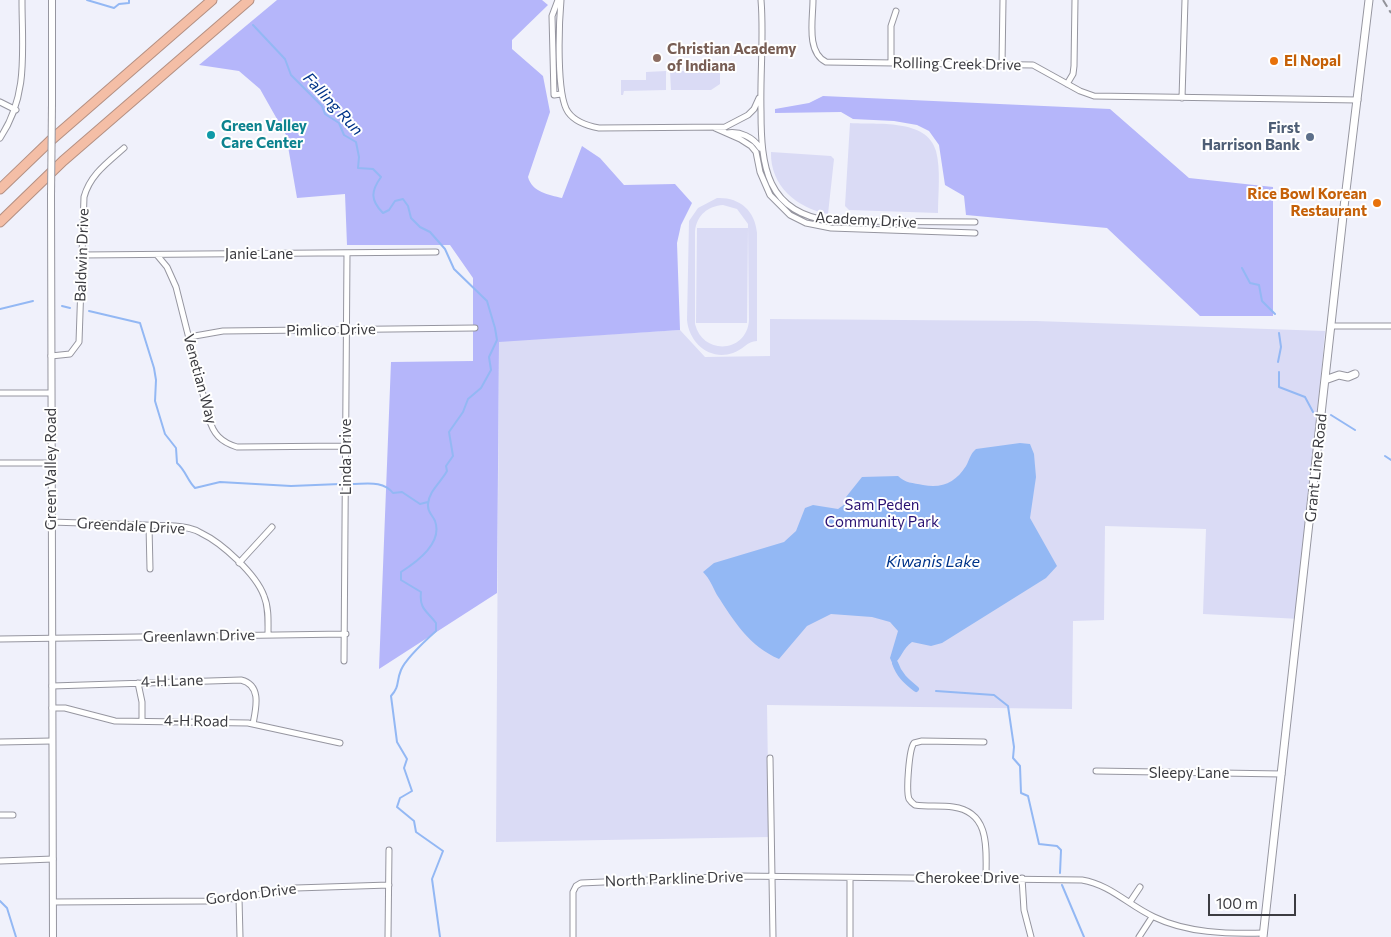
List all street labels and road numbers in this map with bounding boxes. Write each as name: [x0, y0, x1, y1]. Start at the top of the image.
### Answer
street label: Rolling Creek Drive: [893, 54, 1021, 74]
street label: Baldwin Drive: [71, 208, 93, 302]
street label: Academy Drive: [815, 208, 917, 232]
street label: Janie Lane: [225, 245, 293, 263]
street label: Pimlico Drive: [286, 320, 376, 340]
street label: Venetian Way: [179, 332, 221, 426]
street label: Green Valley Road: [42, 408, 60, 530]
street label: Grant Line Road: [1301, 413, 1331, 523]
street label: Linda Drive: [337, 419, 355, 495]
street label: Greendale Drive: [76, 514, 186, 538]
street label: Greenlawn Drive: [143, 626, 255, 646]
street label: 4-H Lane: [141, 671, 203, 691]
street label: 4-H Road: [164, 711, 228, 731]
street label: Sleepy Lane: [1149, 764, 1229, 782]
street label: North Parkline Drive: [604, 868, 744, 890]
street label: Cherokee Drive: [915, 869, 1019, 887]
street label: Gordon Drive: [205, 880, 297, 908]

